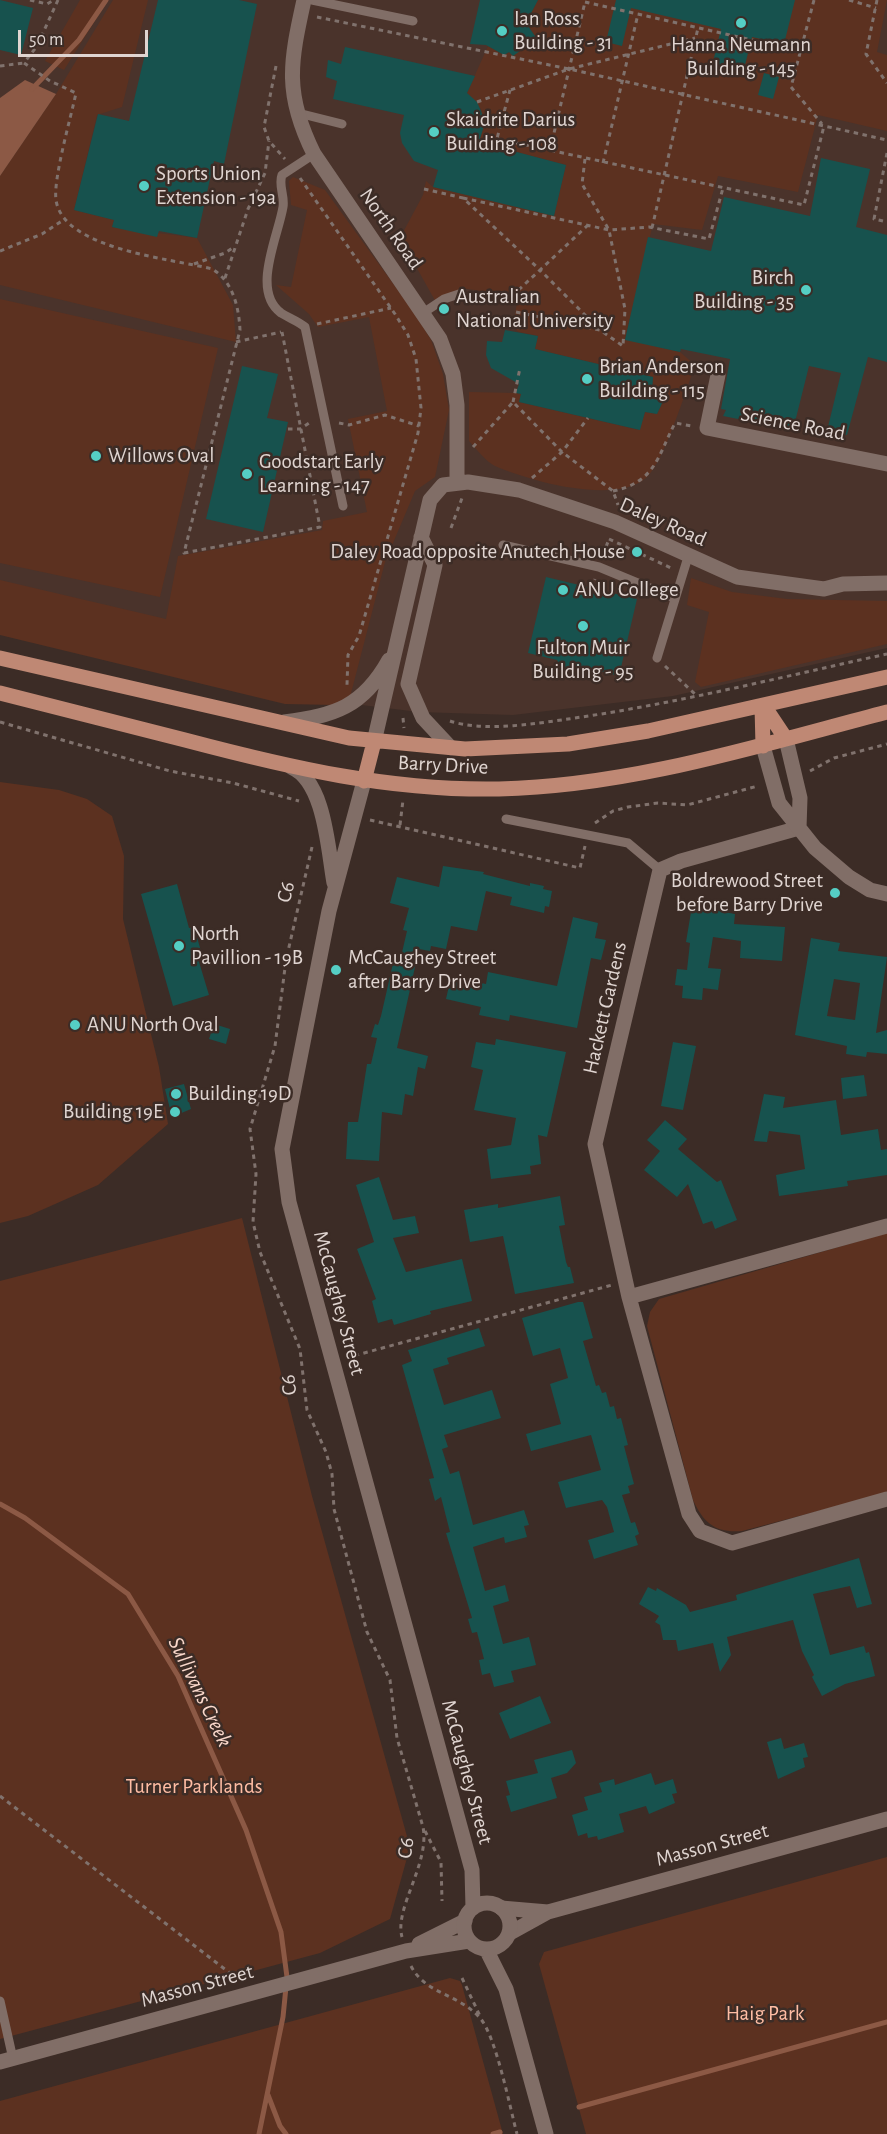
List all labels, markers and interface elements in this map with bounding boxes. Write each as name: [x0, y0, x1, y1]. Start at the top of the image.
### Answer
place label: Ian Ross Building - 31: [514, 6, 613, 56]
marker: Hanna Neumann Building - 145: [734, 16, 748, 30]
scale bar: [21, 18, 152, 56]
marker: Ian Ross Building - 31: [495, 24, 509, 38]
text: 50 m: [29, 31, 63, 49]
place label: Hanna Neumann Building - 145: [671, 32, 811, 82]
place label: Skaidrite Darius Building - 108: [446, 107, 575, 157]
marker: Skaidrite Darius Building - 108: [427, 125, 441, 139]
place label: Sports Union Extension - 19a: [156, 161, 276, 211]
marker: Sports Union Extension - 19a: [137, 179, 151, 193]
street label: North Road: [354, 183, 428, 275]
place label: Birch Building - 35: [694, 265, 794, 315]
marker: Birch Building - 35: [799, 283, 813, 297]
place label: Australian National University: [456, 284, 613, 334]
marker: Australian National University: [437, 302, 451, 316]
place label: Brian Anderson Building - 115: [599, 354, 725, 404]
marker: Brian Anderson Building - 115: [580, 372, 594, 386]
street label: Science Road: [738, 402, 848, 446]
place label: Willows Oval: [108, 443, 214, 469]
marker: Willows Oval: [89, 449, 103, 463]
place label: Goodstart Early Learning - 147: [259, 449, 384, 499]
marker: Goodstart Early Learning - 147: [240, 467, 254, 481]
street label: Daley Road: [616, 492, 710, 552]
place label: Daley Road opposite Anutech House: [330, 539, 625, 565]
marker: Daley Road opposite Anutech House: [630, 545, 644, 559]
place label: ANU College: [575, 577, 679, 603]
marker: ANU College: [556, 583, 570, 597]
marker: Fulton Muir Building - 95: [576, 619, 590, 633]
place label: Fulton Muir Building - 95: [532, 635, 634, 685]
street label: Barry Drive: [397, 750, 489, 780]
place label: Boldrewood Street before Barry Drive: [671, 868, 823, 918]
street label: C6: [271, 879, 301, 905]
marker: Boldrewood Street before Barry Drive: [828, 886, 842, 900]
place label: North Pavillion - 19B: [191, 921, 303, 971]
marker: North Pavillion - 19B: [172, 939, 186, 953]
street label: Hackett Gardens: [578, 939, 632, 1077]
place label: McCaughey Street after Barry Drive: [348, 945, 496, 995]
marker: McCaughey Street after Barry Drive: [329, 963, 343, 977]
place label: ANU North Oval: [87, 1012, 219, 1038]
marker: ANU North Oval: [68, 1018, 82, 1032]
place label: Building 19D: [188, 1081, 291, 1107]
marker: Building 19D: [169, 1087, 183, 1101]
place label: Building 19E: [63, 1099, 163, 1125]
marker: Building 19E: [168, 1105, 182, 1119]
street label: McCaughey Street: [308, 1228, 370, 1378]
street label: C6: [275, 1373, 303, 1397]
water label: Sullivans Creek: [162, 1633, 238, 1751]
street label: McCaughey Street: [436, 1697, 498, 1847]
park label: Turner Parklands: [125, 1774, 263, 1800]
street label: Masson Street: [653, 1818, 771, 1872]
street label: C6: [392, 1836, 420, 1860]
street label: Masson Street: [138, 1959, 256, 2013]
park label: Haig Park: [726, 2001, 804, 2027]

